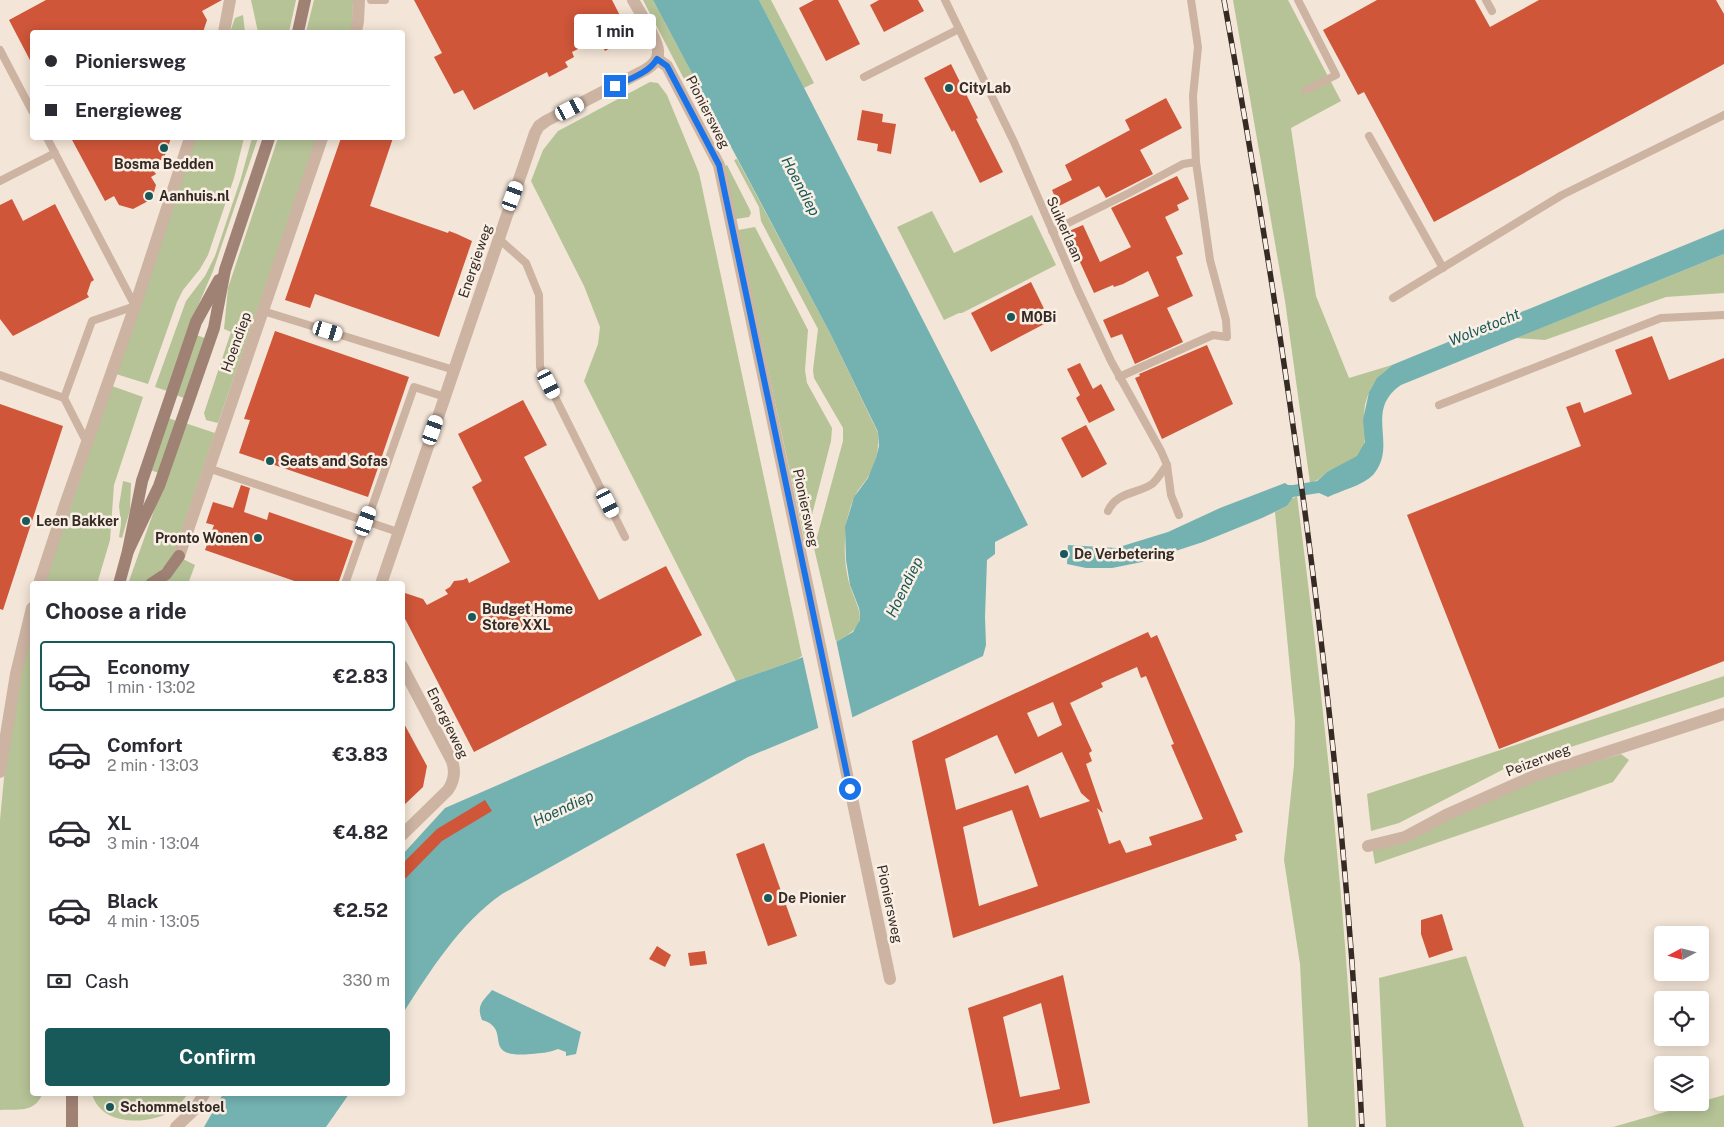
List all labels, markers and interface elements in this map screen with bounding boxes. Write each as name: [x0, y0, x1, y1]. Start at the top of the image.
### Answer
callout: 1 min: [574, 13, 656, 48]
text: 1 min: [596, 22, 634, 41]
text: Pioniersweg: [75, 50, 186, 72]
street label: Pioniersweg: [683, 73, 733, 151]
route end: [604, 75, 626, 97]
place label: CityLab: [959, 80, 1011, 96]
marker: CityLab: [943, 82, 955, 94]
car: [553, 96, 586, 122]
text: Energieweg: [75, 99, 182, 121]
marker: Bosma Bedden: [158, 142, 170, 154]
water label: Hoendiep: [778, 153, 824, 219]
place label: Bosma Bedden: [114, 156, 214, 172]
car: [500, 179, 525, 213]
place label: Aanhuis.nl: [159, 188, 230, 204]
marker: Aanhuis.nl: [143, 190, 155, 202]
street label: Suikerlaan: [1043, 194, 1087, 264]
street label: Energieweg: [455, 222, 495, 300]
water label: Wolvetocht: [1446, 305, 1522, 349]
place label: M0Bi: [1021, 309, 1056, 325]
street label: Hoendiep: [218, 310, 254, 374]
marker: M0Bi: [1005, 311, 1017, 323]
car: [311, 319, 344, 343]
car: [535, 367, 562, 401]
car: [421, 413, 444, 447]
place label: Seats and Sofas: [280, 453, 388, 469]
marker: Seats and Sofas: [264, 455, 276, 467]
street label: Pioniersweg: [790, 467, 822, 549]
car: [594, 486, 621, 520]
car: [353, 504, 378, 538]
place label: Leen Bakker: [36, 513, 119, 529]
marker: Leen Bakker: [20, 515, 32, 527]
place label: Pronto Wonen: [155, 530, 248, 546]
marker: Pronto Wonen: [252, 532, 264, 544]
place label: De Verbetering: [1074, 546, 1175, 562]
marker: De Verbetering: [1058, 548, 1070, 560]
water label: Hoendiep: [882, 554, 926, 620]
text: Choose a ride: [45, 598, 187, 624]
place label: Budget Home Store XXL: [482, 601, 573, 633]
marker: Budget Home Store XXL: [466, 611, 478, 623]
icon: car: [47, 654, 92, 699]
text: Economy: [107, 656, 190, 678]
text: €2.83: [333, 665, 388, 687]
text: 1 min · 13:02: [107, 678, 195, 697]
street label: Energieweg: [424, 685, 472, 761]
icon: car: [47, 732, 92, 777]
text: Comfort: [107, 734, 183, 756]
street label: Peizerweg: [1503, 740, 1573, 780]
text: €3.83: [333, 743, 388, 765]
text: 2 min · 13:03: [107, 756, 199, 775]
route start: [839, 778, 861, 800]
water label: Hoendiep: [530, 786, 596, 829]
icon: car: [47, 810, 92, 855]
text: XL: [107, 812, 132, 834]
text: €4.82: [333, 821, 388, 843]
text: 3 min · 13:04: [107, 834, 199, 853]
street label: Pioniersweg: [874, 863, 906, 945]
icon: car: [47, 888, 92, 933]
text: Black: [107, 890, 158, 912]
place label: De Pionier: [778, 890, 846, 906]
marker: De Pionier: [762, 892, 774, 904]
text: €2.52: [334, 899, 388, 921]
text: 4 min · 13:05: [107, 912, 200, 931]
north arrow: [1654, 926, 1709, 981]
map controls: [1654, 926, 1709, 1111]
icon: cash: [45, 967, 73, 995]
text: Cash: [85, 970, 129, 992]
text: 330 m: [343, 971, 390, 990]
button: locate: [1654, 991, 1709, 1046]
button: Confirm: [45, 1028, 390, 1086]
button: layers: [1654, 1056, 1709, 1111]
place label: Schommelstoel: [120, 1099, 225, 1115]
marker: Schommelstoel: [104, 1101, 116, 1113]

